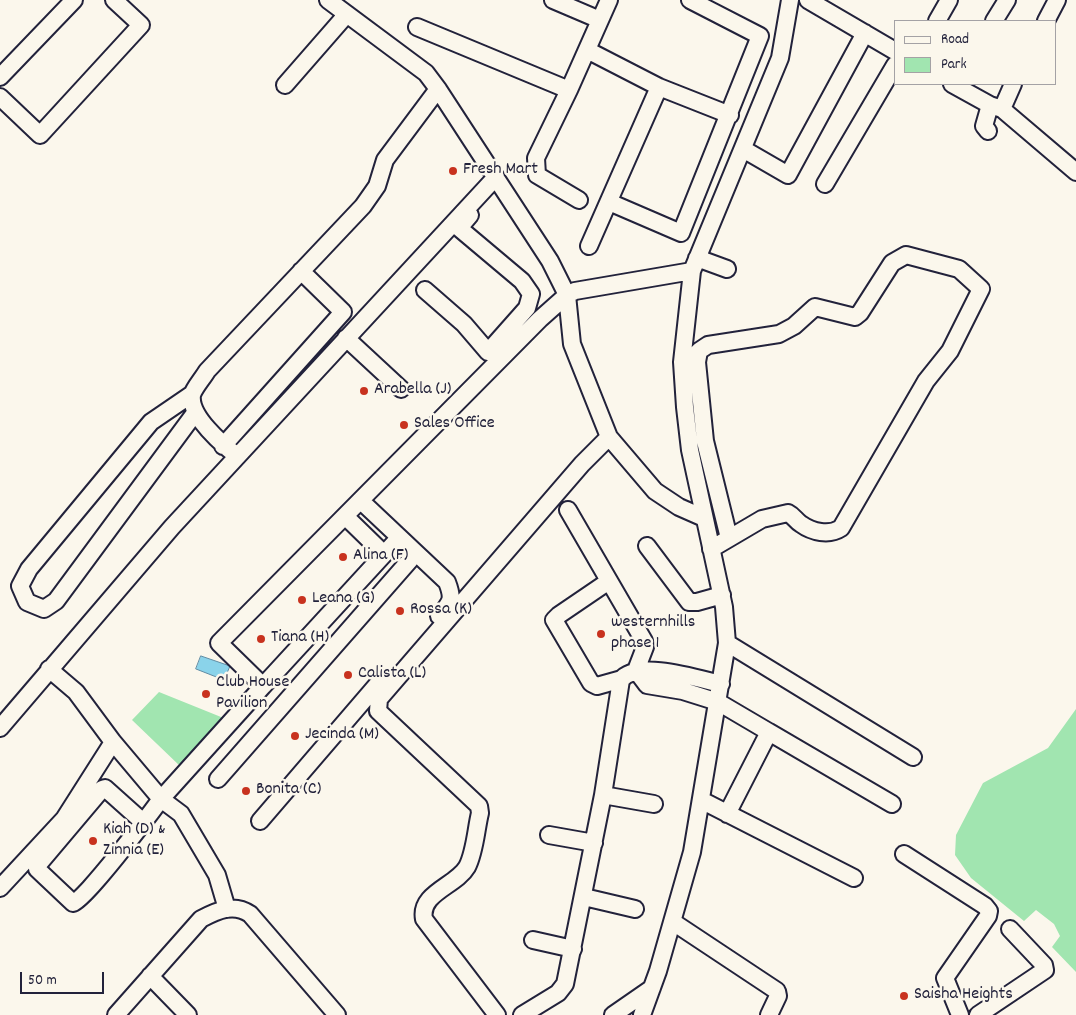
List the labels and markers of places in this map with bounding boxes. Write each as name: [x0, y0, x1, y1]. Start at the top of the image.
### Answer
place label: Fresh Mart: [463, 160, 538, 182]
marker: Fresh Mart: [447, 165, 459, 177]
place label: Arabella (J): [374, 380, 451, 402]
marker: Arabella (J): [358, 385, 370, 397]
place label: Sales Office: [414, 414, 495, 436]
marker: Sales Office: [398, 419, 410, 431]
place label: Alina (F): [353, 546, 408, 568]
marker: Alina (F): [337, 551, 349, 563]
place label: Leana (G): [312, 589, 375, 611]
marker: Leana (G): [296, 594, 308, 606]
place label: Rossa (K): [410, 600, 472, 622]
marker: Rossa (K): [394, 605, 406, 617]
place label: westernhills phase 1: [611, 613, 695, 656]
place label: Tiana (H): [271, 628, 329, 650]
marker: westernhills phase 1: [595, 628, 607, 640]
marker: Tiana (H): [255, 633, 267, 645]
place label: Calista (L): [358, 664, 426, 686]
marker: Calista (L): [342, 669, 354, 681]
place label: Club House Pavilion: [216, 673, 289, 716]
marker: Club House Pavilion: [200, 688, 212, 700]
place label: Jecinda (M): [305, 725, 379, 747]
marker: Jecinda (M): [289, 730, 301, 742]
place label: Bonita (C): [256, 780, 321, 802]
marker: Bonita (C): [240, 785, 252, 797]
place label: Kiah (D) & Zinnia (E): [103, 820, 166, 862]
marker: Kiah (D) & Zinnia (E): [87, 835, 99, 847]
place label: Saisha Heights: [914, 985, 1013, 1007]
marker: Saisha Heights: [898, 990, 910, 1002]

